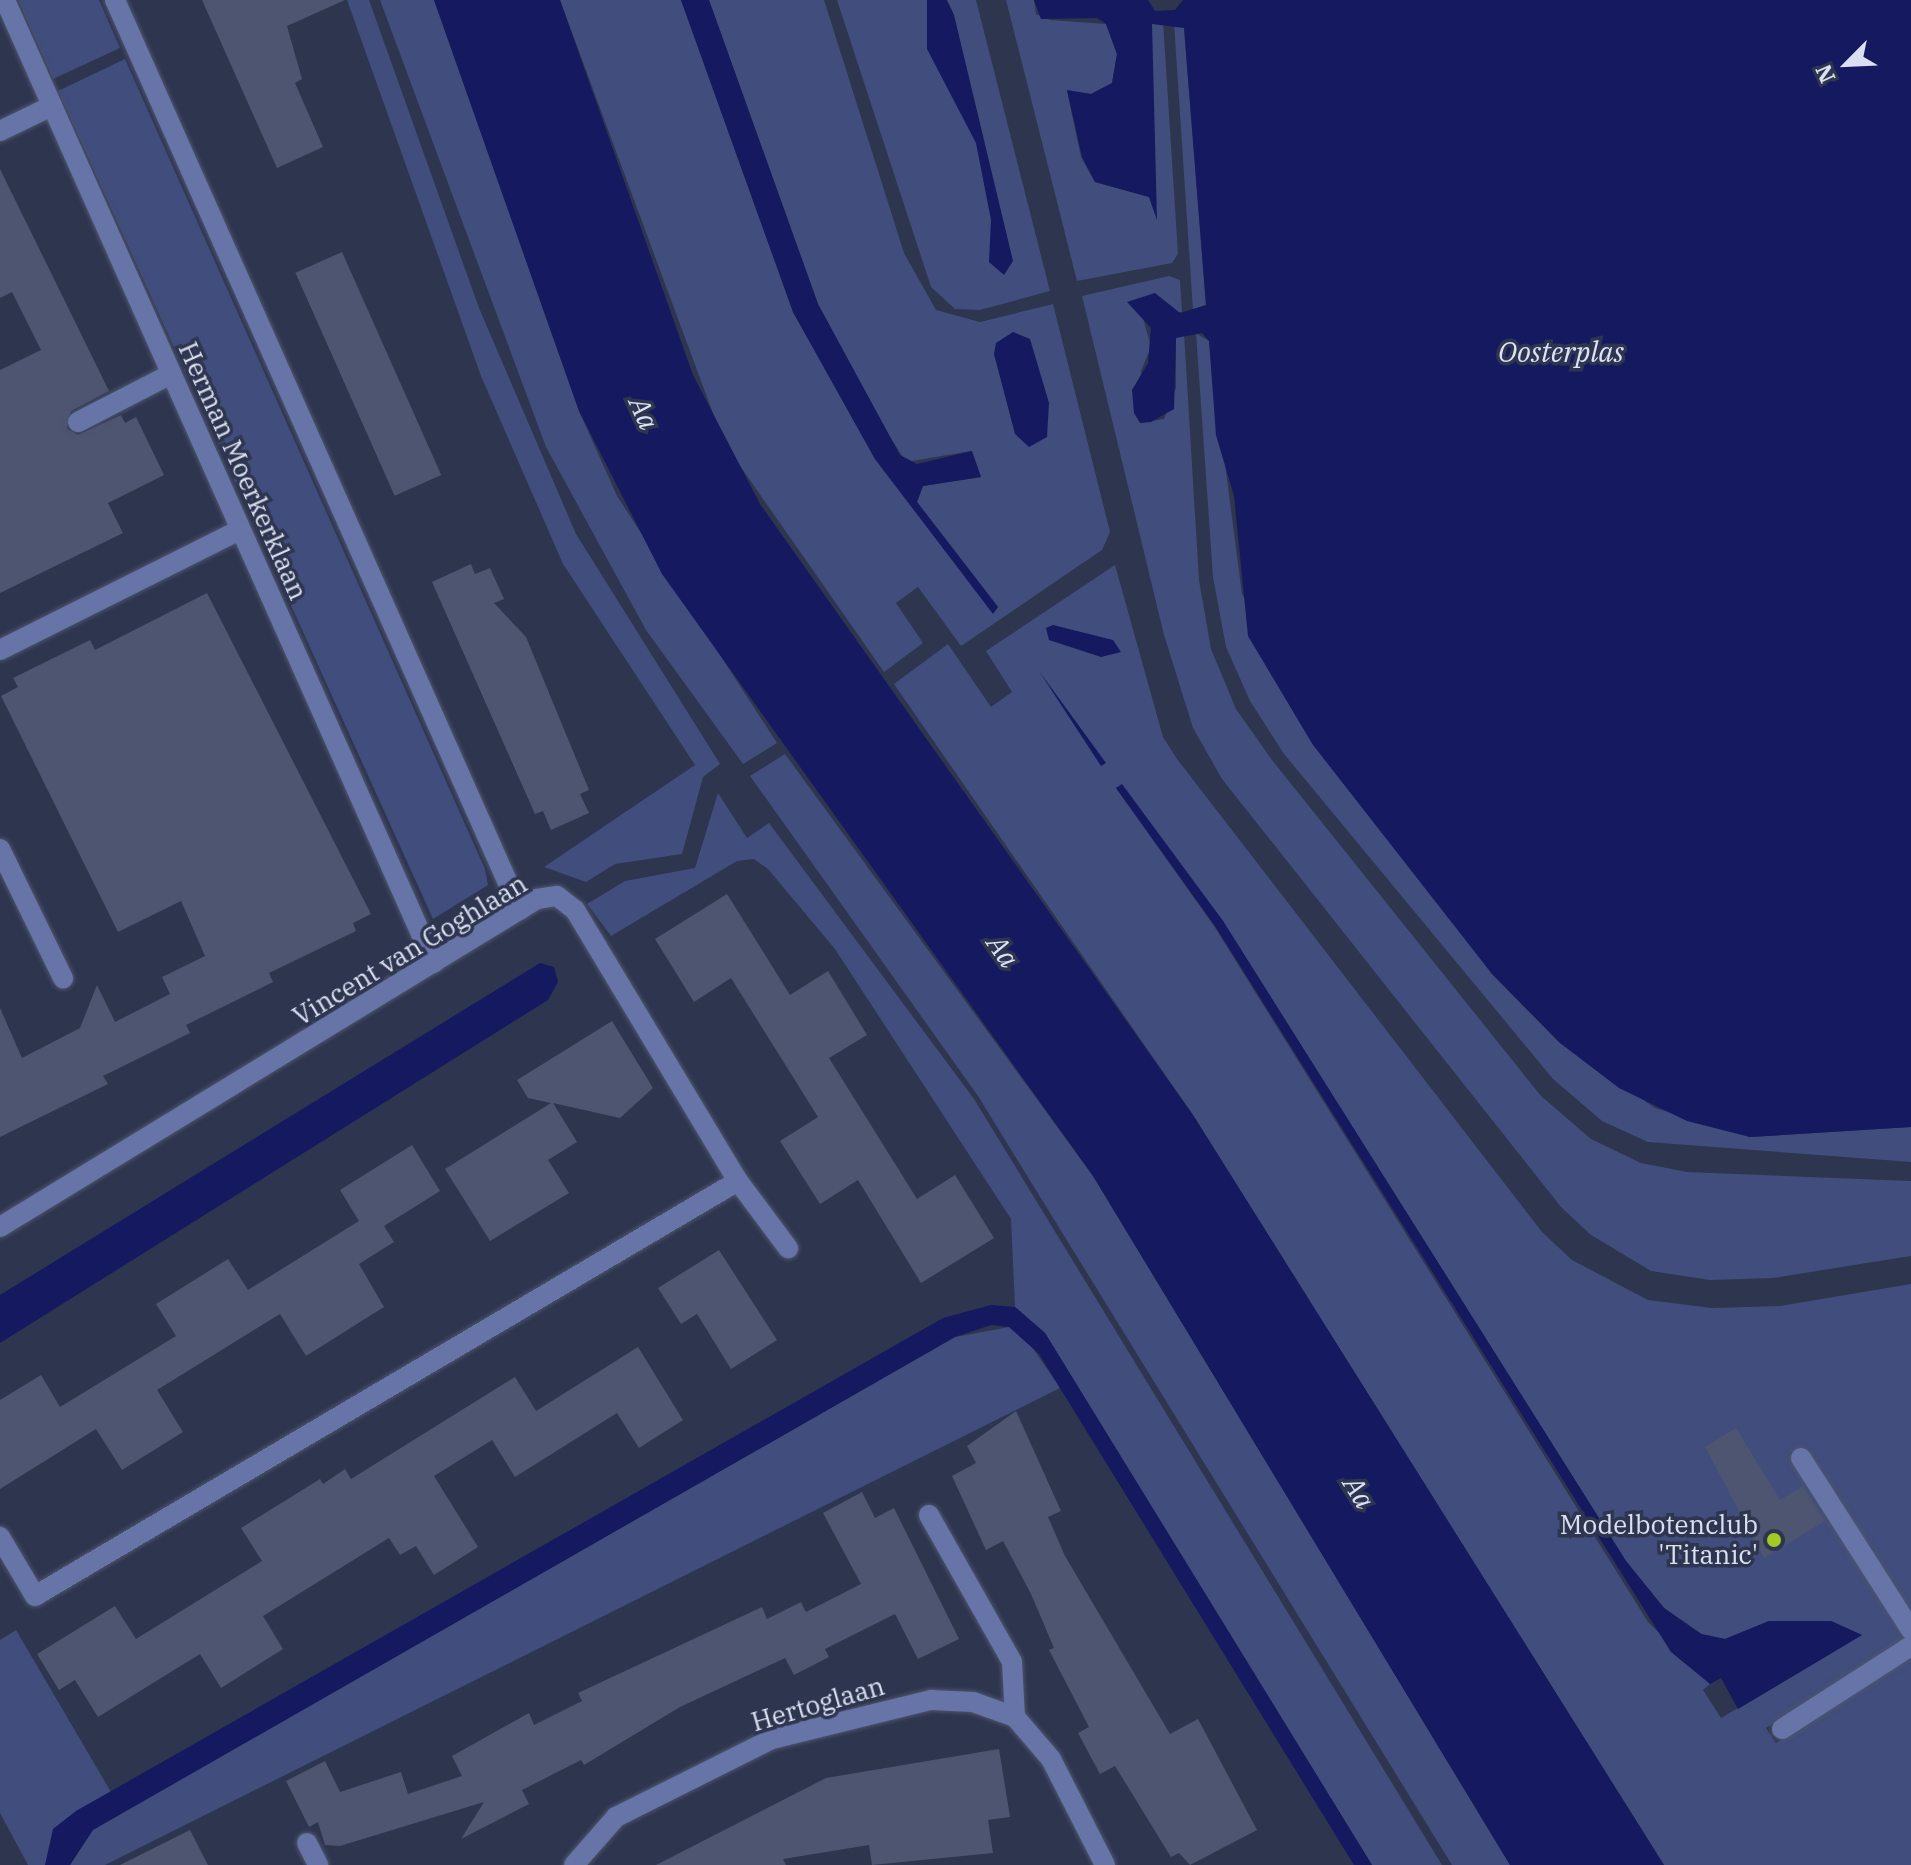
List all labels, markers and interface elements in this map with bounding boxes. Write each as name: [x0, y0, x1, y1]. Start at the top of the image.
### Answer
north arrow: [1807, 24, 1887, 104]
text: N: [1808, 60, 1841, 88]
water label: Oosterplas: [1498, 335, 1624, 369]
street label: Herman Moerkerklaan: [172, 337, 314, 605]
water label: Aa: [622, 391, 666, 435]
street label: Vincent van Goghlaan: [287, 868, 533, 1032]
water label: Aa: [980, 928, 1026, 974]
water label: Aa: [1336, 1469, 1382, 1515]
place label: Modelbotenclub 'Titanic': [1560, 1509, 1758, 1570]
marker: Modelbotenclub 'Titanic': [1765, 1531, 1783, 1549]
street label: Hertoglaan: [748, 1670, 888, 1738]

